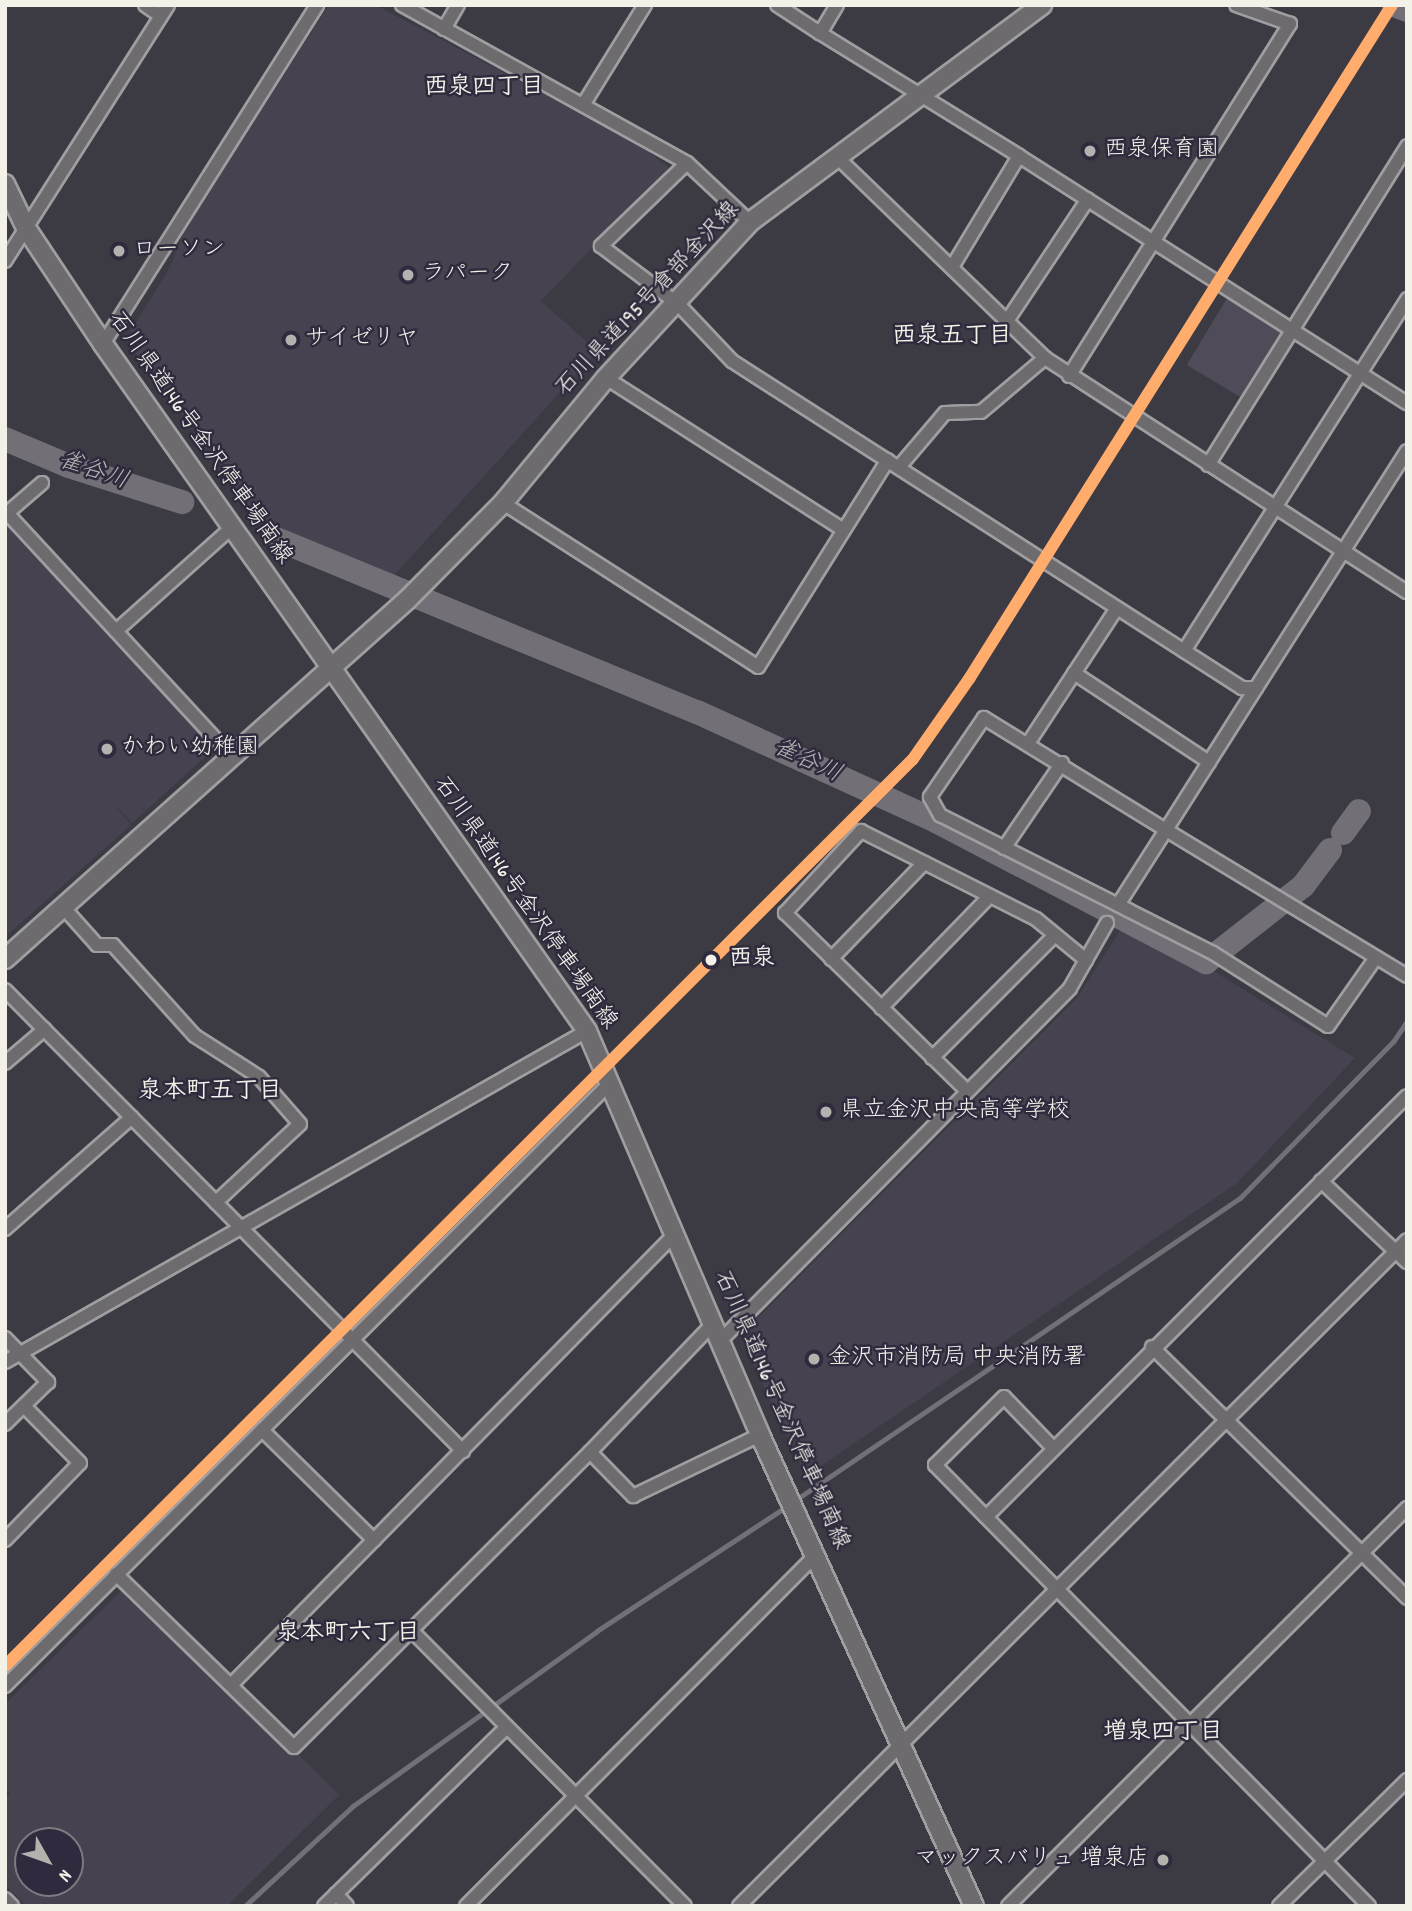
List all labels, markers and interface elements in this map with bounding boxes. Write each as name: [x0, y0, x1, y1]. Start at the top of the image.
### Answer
district label: 西泉四丁目: [424, 75, 544, 103]
place label: 西泉保育園: [1104, 137, 1219, 165]
marker: 西泉保育園: [1082, 143, 1098, 159]
street label: 石川県道195号倉部金沢線: [552, 197, 746, 403]
place label: ローソン: [133, 237, 225, 265]
marker: ローソン: [111, 243, 127, 259]
place label: ラパーク: [422, 261, 514, 289]
marker: ラパーク: [400, 267, 416, 283]
street label: 石川県道146号金沢停車場南線: [101, 307, 297, 571]
district label: 西泉五丁目: [892, 324, 1012, 352]
place label: サイゼリヤ: [305, 326, 420, 354]
marker: サイゼリヤ: [283, 332, 299, 348]
water label: 雀谷川: [54, 447, 132, 497]
water label: 雀谷川: [768, 734, 846, 790]
place label: かわい幼稚園: [121, 735, 259, 763]
marker: かわい幼稚園: [99, 741, 115, 757]
street label: 石川県道146号金沢停車場南線: [426, 772, 622, 1036]
place label: 西泉: [729, 946, 775, 974]
marker: 西泉: [699, 948, 723, 972]
district label: 泉本町五丁目: [138, 1079, 282, 1107]
place label: 県立金沢中央高等学校: [840, 1098, 1070, 1126]
marker: 県立金沢中央高等学校: [818, 1104, 834, 1120]
street label: 石川県道146号金沢停車場南線: [706, 1268, 854, 1554]
place label: 金沢市消防局 中央消防署: [828, 1345, 1086, 1373]
marker: 金沢市消防局 中央消防署: [806, 1351, 822, 1367]
district label: 泉本町六丁目: [276, 1621, 420, 1649]
district label: 増泉四丁目: [1103, 1720, 1223, 1748]
north arrow: [14, 1827, 84, 1897]
place label: マックスバリュ 増泉店: [914, 1846, 1149, 1874]
marker: マックスバリュ 増泉店: [1155, 1852, 1171, 1868]
text: N: [51, 1862, 77, 1887]

